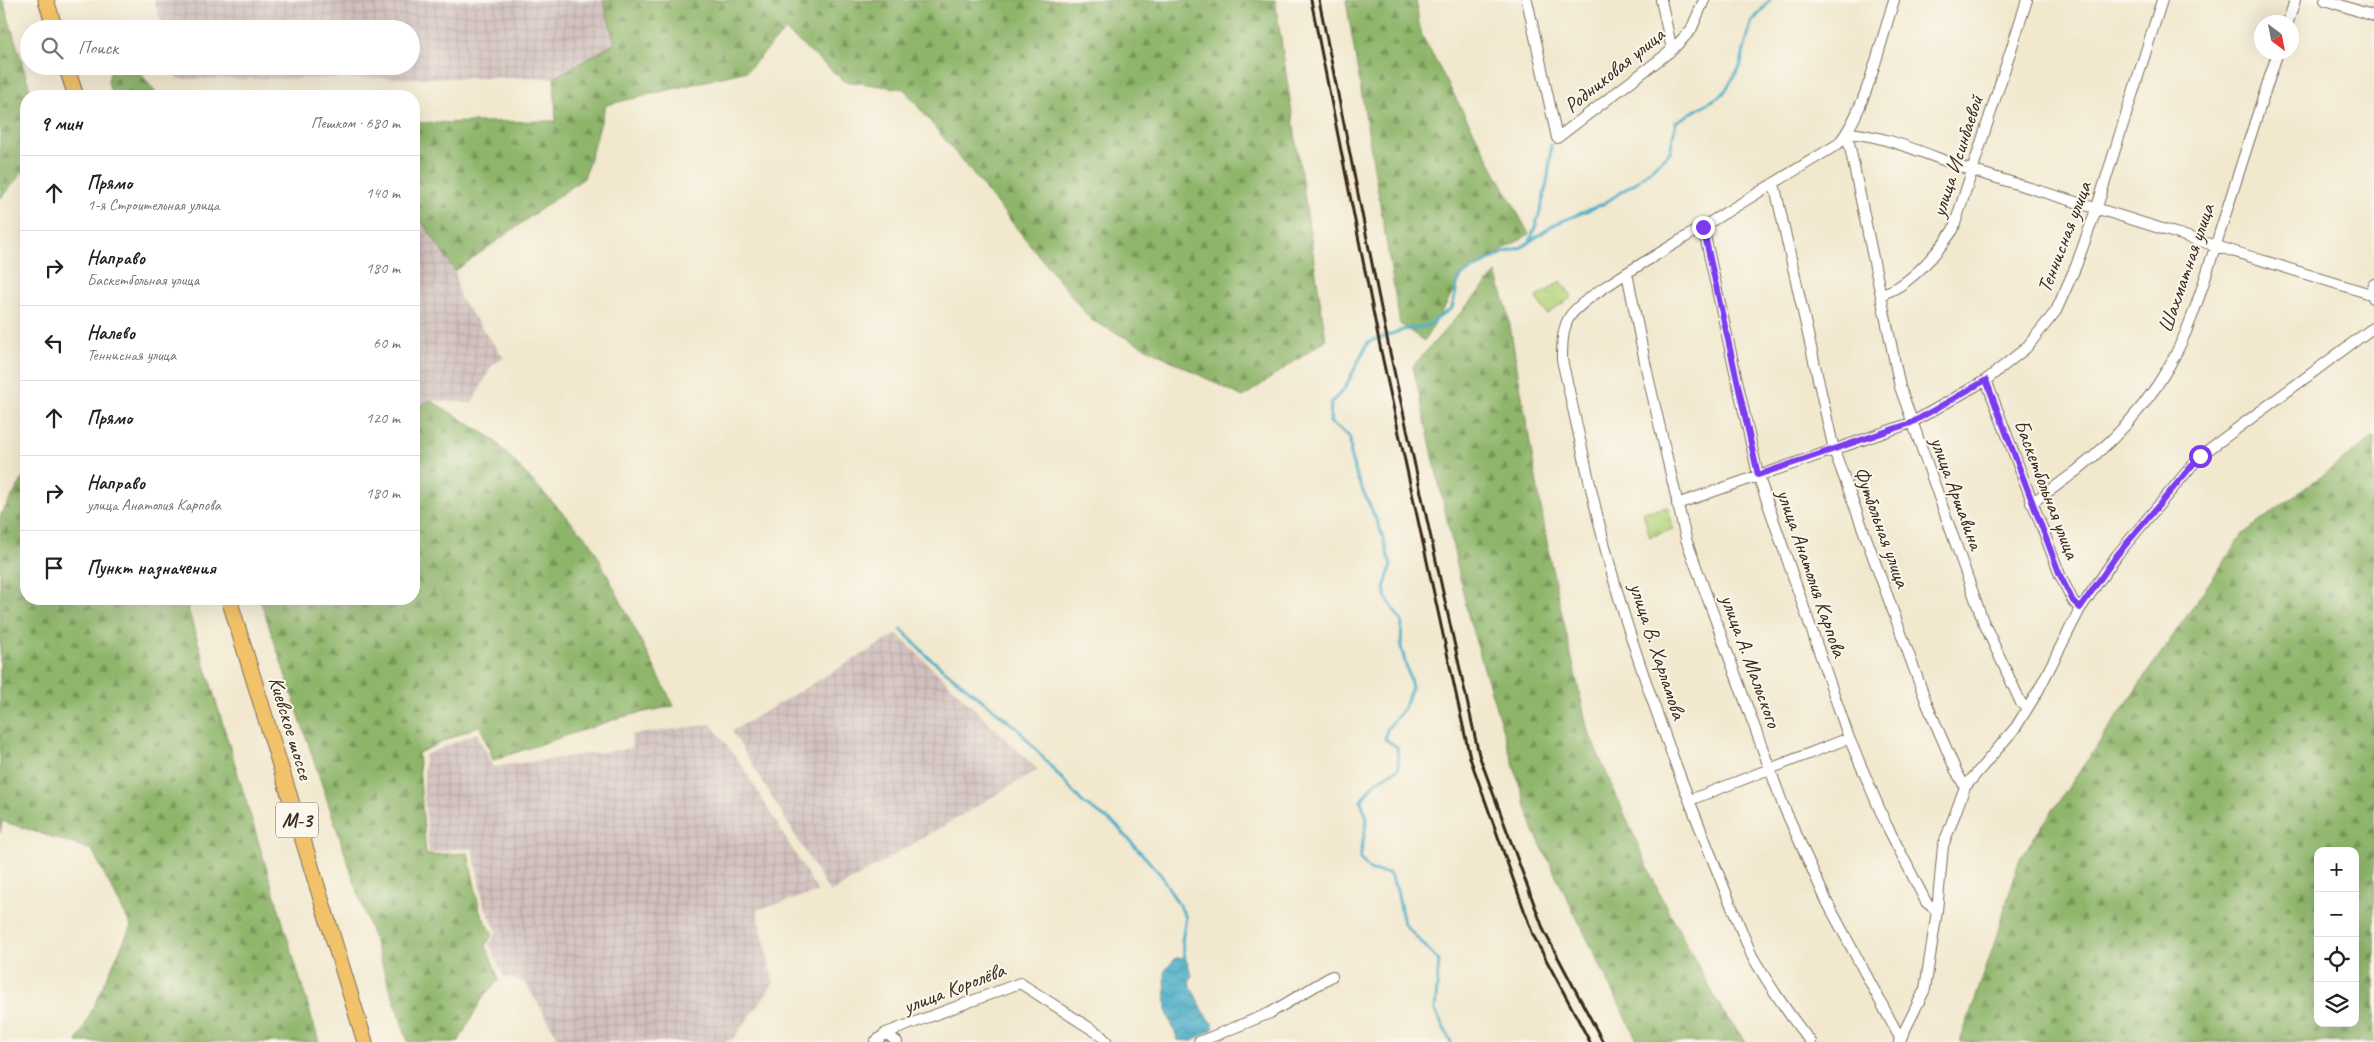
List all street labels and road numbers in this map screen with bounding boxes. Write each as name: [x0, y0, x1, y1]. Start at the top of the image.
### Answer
street label: Родниковая улица: [1559, 21, 1671, 118]
street label: улица Исинбаевой: [1925, 91, 1989, 222]
street label: Теннисная улица: [2031, 176, 2098, 296]
street label: Шахматная улица: [2152, 199, 2221, 336]
street label: Баскетбольная улица: [2008, 416, 2086, 564]
street label: улица Аршавина: [1924, 431, 1990, 555]
street label: Футбольная улица: [1848, 463, 1917, 593]
street label: улица Анатолия Карпова: [1770, 484, 1853, 662]
street label: улица В. Харламова: [1623, 578, 1693, 724]
street label: улица А. Мальского: [1714, 589, 1788, 732]
street label: Киевское шоссе: [263, 673, 319, 784]
road number: М-3: [276, 802, 318, 838]
street label: улица Королёва: [898, 956, 1010, 1020]

